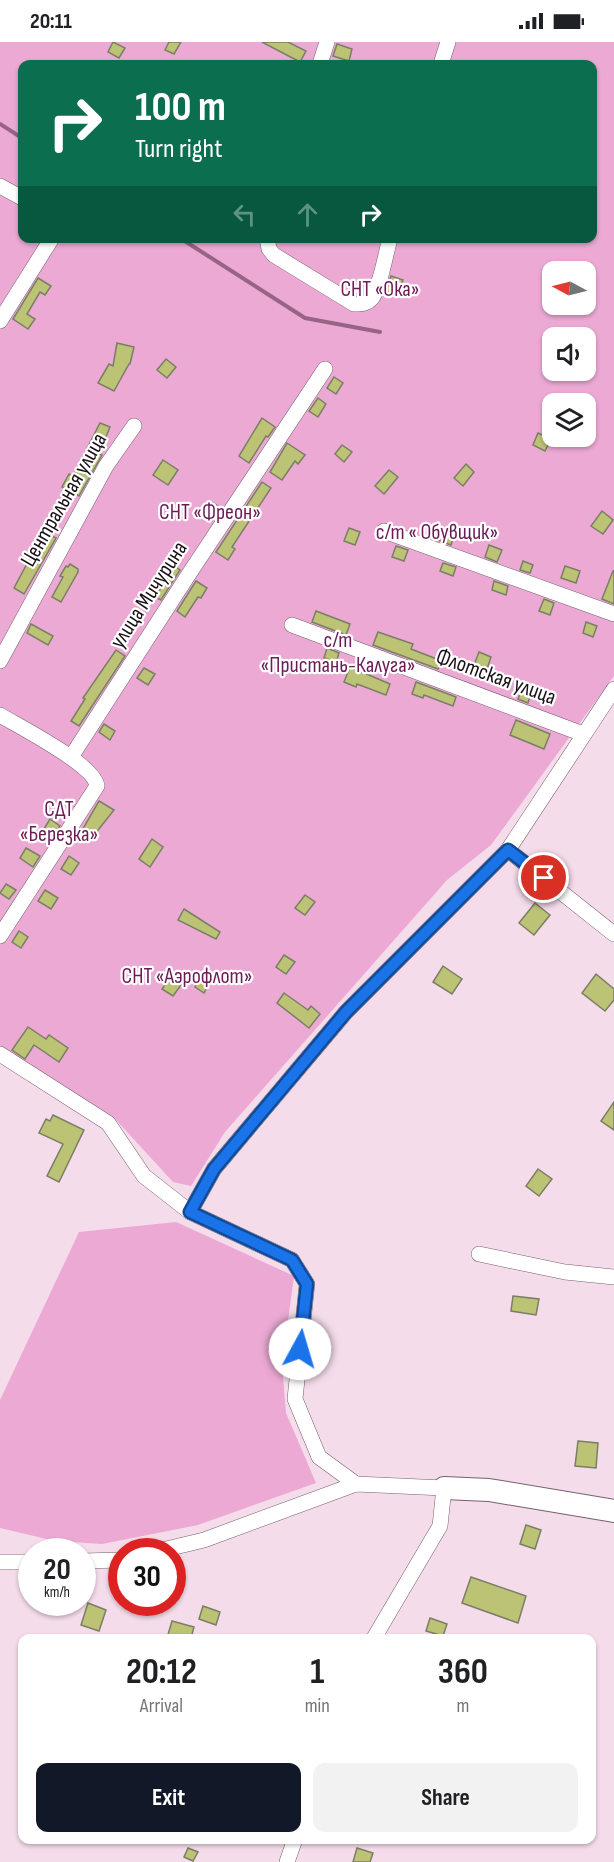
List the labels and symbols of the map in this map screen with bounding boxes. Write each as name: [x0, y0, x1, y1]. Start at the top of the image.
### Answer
north arrow: [542, 261, 596, 315]
park label: СНТ «Ока»: [340, 276, 420, 303]
street label: Центральная улица: [15, 428, 113, 572]
park label: СНТ «Фреон»: [159, 499, 261, 526]
park label: с/т « Обувщик»: [376, 519, 498, 546]
street label: улица Мичурина: [104, 536, 194, 654]
park label: с/т «Пристань-Калуга»: [261, 627, 415, 679]
street label: Флотская улица: [432, 643, 560, 711]
park label: СДТ «Березка»: [20, 796, 98, 848]
pin: [518, 852, 569, 903]
park label: СНТ «Аэрофлот»: [122, 963, 252, 990]
position arrow: [268, 1317, 332, 1381]
speed limit sign: 30: [108, 1538, 186, 1616]

